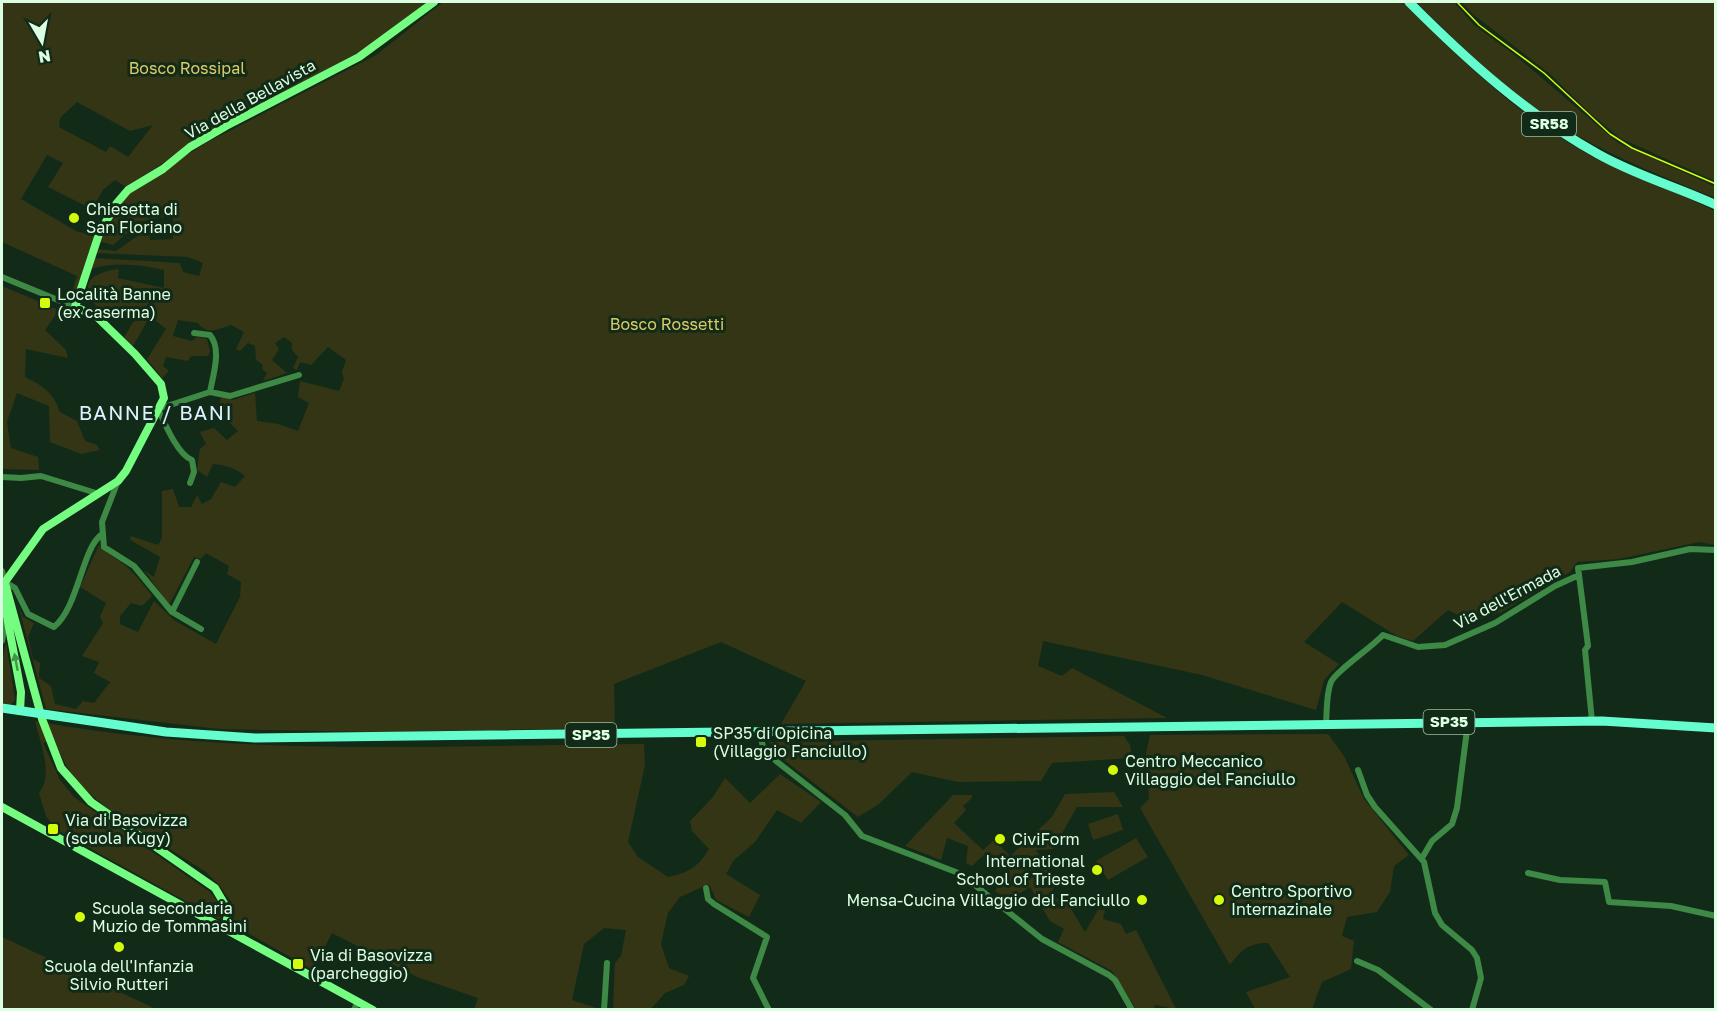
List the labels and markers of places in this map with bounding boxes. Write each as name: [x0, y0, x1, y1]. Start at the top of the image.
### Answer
place label: Chiesetta di San Floriano: [86, 199, 182, 237]
marker: Chiesetta di San Floriano: [67, 211, 81, 225]
place label: Località Banne (ex caserma): [57, 284, 171, 322]
marker: Località Banne (ex caserma): [38, 296, 52, 310]
place label: SP35 di Opicina (Villaggio Fanciullo): [713, 723, 867, 761]
marker: SP35 di Opicina (Villaggio Fanciullo): [694, 735, 708, 749]
place label: Centro Meccanico Villaggio del Fanciullo: [1125, 751, 1296, 789]
marker: Centro Meccanico Villaggio del Fanciullo: [1106, 763, 1120, 777]
place label: Via di Basovizza (scuola Kugy): [65, 810, 187, 848]
marker: Via di Basovizza (scuola Kugy): [46, 822, 60, 836]
place label: CiviForm: [1012, 829, 1080, 849]
marker: CiviForm: [993, 832, 1007, 846]
place label: International School of Trieste: [956, 851, 1085, 889]
marker: International School of Trieste: [1090, 863, 1104, 877]
place label: Centro Sportivo Internazinale: [1231, 881, 1352, 919]
place label: Mensa-Cucina Villaggio del Fanciullo: [847, 890, 1130, 910]
marker: Mensa-Cucina Villaggio del Fanciullo: [1135, 893, 1149, 907]
marker: Centro Sportivo Internazinale: [1212, 893, 1226, 907]
place label: Scuola secondaria Muzio de Tommasini: [92, 898, 247, 936]
marker: Scuola secondaria Muzio de Tommasini: [73, 910, 87, 924]
marker: Scuola dell'Infanzia Silvio Rutteri: [112, 940, 126, 954]
place label: Via di Basovizza (parcheggio): [310, 945, 432, 983]
place label: Scuola dell'Infanzia Silvio Rutteri: [44, 956, 194, 994]
marker: Via di Basovizza (parcheggio): [291, 957, 305, 971]

